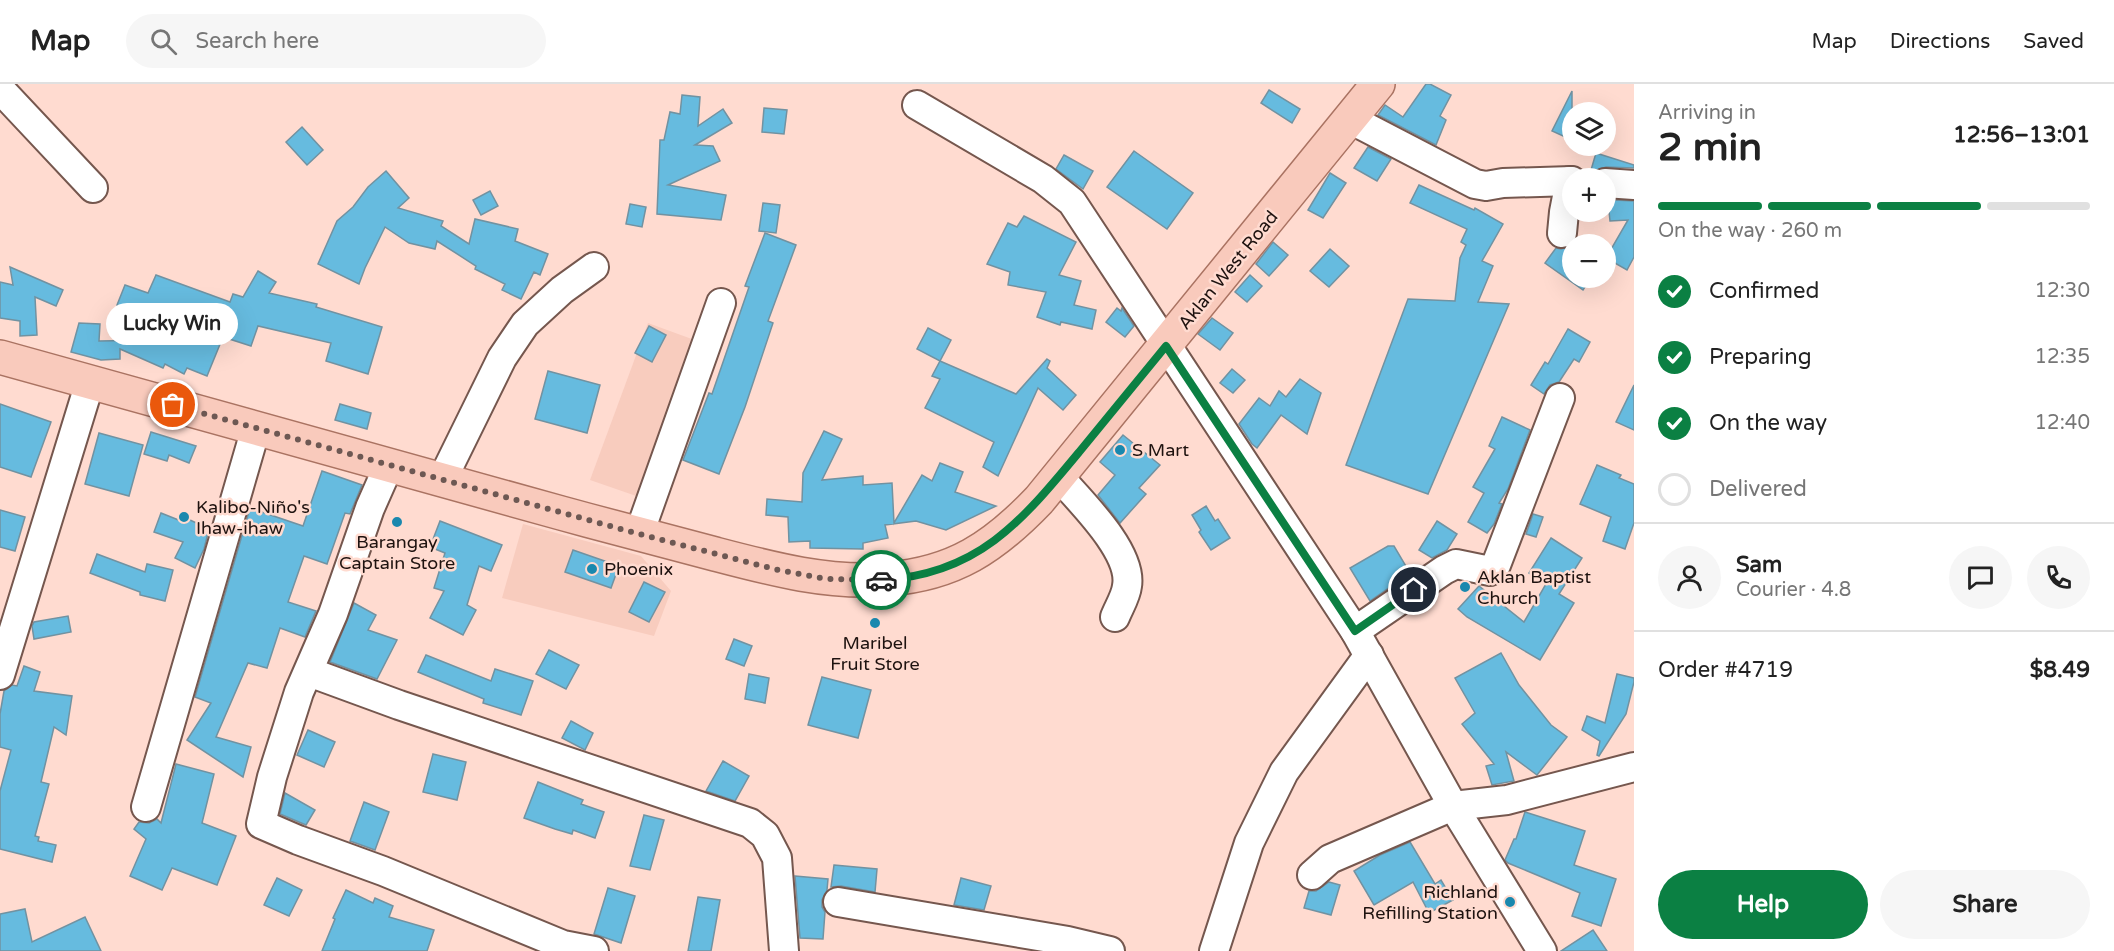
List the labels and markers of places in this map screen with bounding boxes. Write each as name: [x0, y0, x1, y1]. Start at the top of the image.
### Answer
callout: Lucky Win: [107, 303, 239, 345]
pin: [147, 379, 198, 430]
place label: S Mart: [1132, 439, 1189, 461]
marker: S Mart: [1113, 443, 1127, 457]
place label: Kalibo-Niño's Ihaw-ihaw: [196, 496, 310, 539]
marker: Kalibo-Niño's Ihaw-ihaw: [177, 510, 191, 524]
marker: Barangay Captain Store: [390, 515, 404, 529]
place label: Barangay Captain Store: [339, 531, 455, 574]
place label: Phoenix: [604, 558, 673, 580]
marker: Phoenix: [585, 562, 599, 576]
pin: [1388, 564, 1439, 615]
place label: Aklan Baptist Church: [1477, 566, 1591, 609]
marker: Aklan Baptist Church: [1458, 580, 1472, 594]
marker: Maribel Fruit Store: [868, 616, 882, 630]
place label: Maribel Fruit Store: [830, 632, 920, 675]
place label: Richland Refilling Station: [1362, 881, 1498, 924]
marker: Richland Refilling Station: [1503, 895, 1517, 909]

